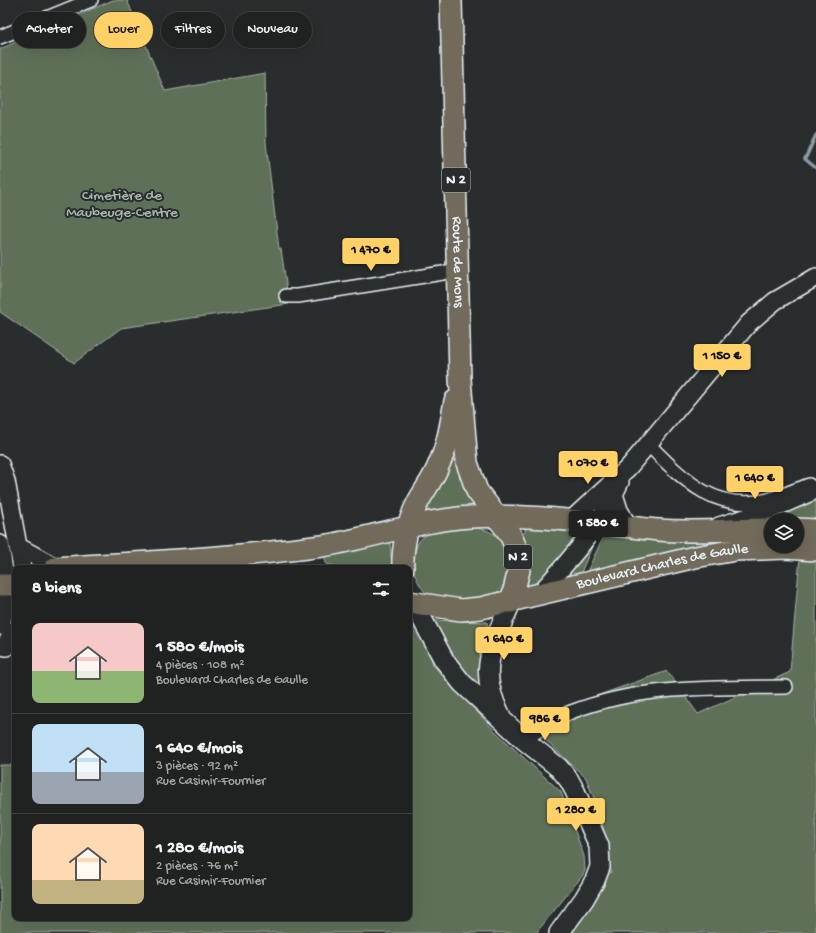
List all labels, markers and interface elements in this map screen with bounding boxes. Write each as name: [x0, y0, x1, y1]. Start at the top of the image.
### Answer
chip: Acheter: [12, 12, 86, 48]
chip: Louer: [94, 12, 153, 48]
chip: Filtres: [161, 12, 225, 48]
chip: Nouveau: [233, 12, 312, 48]
road number: N 2: [442, 168, 470, 192]
park label: Cimetière de Maubeuge-Centre: [66, 187, 178, 222]
street label: Route de Mons: [447, 216, 467, 308]
pin: 1 470 €: [334, 238, 408, 272]
text: 1 470 €: [351, 243, 391, 258]
pin: 1 150 €: [685, 344, 759, 378]
text: 1 150 €: [703, 349, 741, 364]
pin: 1 070 €: [551, 451, 625, 485]
text: 1 070 €: [568, 456, 608, 471]
pin: 1 640 €: [718, 466, 792, 500]
text: 1 640 €: [735, 471, 775, 486]
pin: 1 580 €: [561, 511, 635, 545]
map controls: [764, 513, 804, 553]
button: layers: [764, 513, 804, 553]
text: 1 580 €: [578, 516, 618, 531]
street label: Boulevard Charles de Gaulle: [574, 540, 749, 594]
road number: N 2: [504, 545, 532, 569]
icon: filters: [370, 578, 392, 600]
text: 8 biens: [32, 579, 81, 599]
pin: 1 640 €: [467, 627, 541, 661]
text: 1 640 €: [484, 632, 524, 647]
text: 1 580 €/mois: [156, 638, 244, 658]
icon: home: [64, 639, 112, 687]
text: 4 pièces · 108 m²: [156, 658, 245, 673]
text: Boulevard Charles de Gaulle: [156, 673, 308, 688]
pin: 986 €: [517, 707, 573, 741]
text: 986 €: [529, 712, 561, 727]
text: 1 640 €/mois: [156, 739, 242, 759]
icon: home: [64, 740, 112, 788]
text: 3 pièces · 92 m²: [156, 759, 238, 774]
text: Rue Casimir-Fournier: [156, 774, 266, 789]
pin: 1 280 €: [539, 798, 613, 832]
text: 1 280 €: [556, 803, 596, 818]
text: 1 280 €/mois: [156, 839, 243, 859]
icon: home: [64, 840, 112, 888]
text: 2 pièces · 76 m²: [156, 859, 238, 874]
text: Rue Casimir-Fournier: [156, 874, 266, 889]

